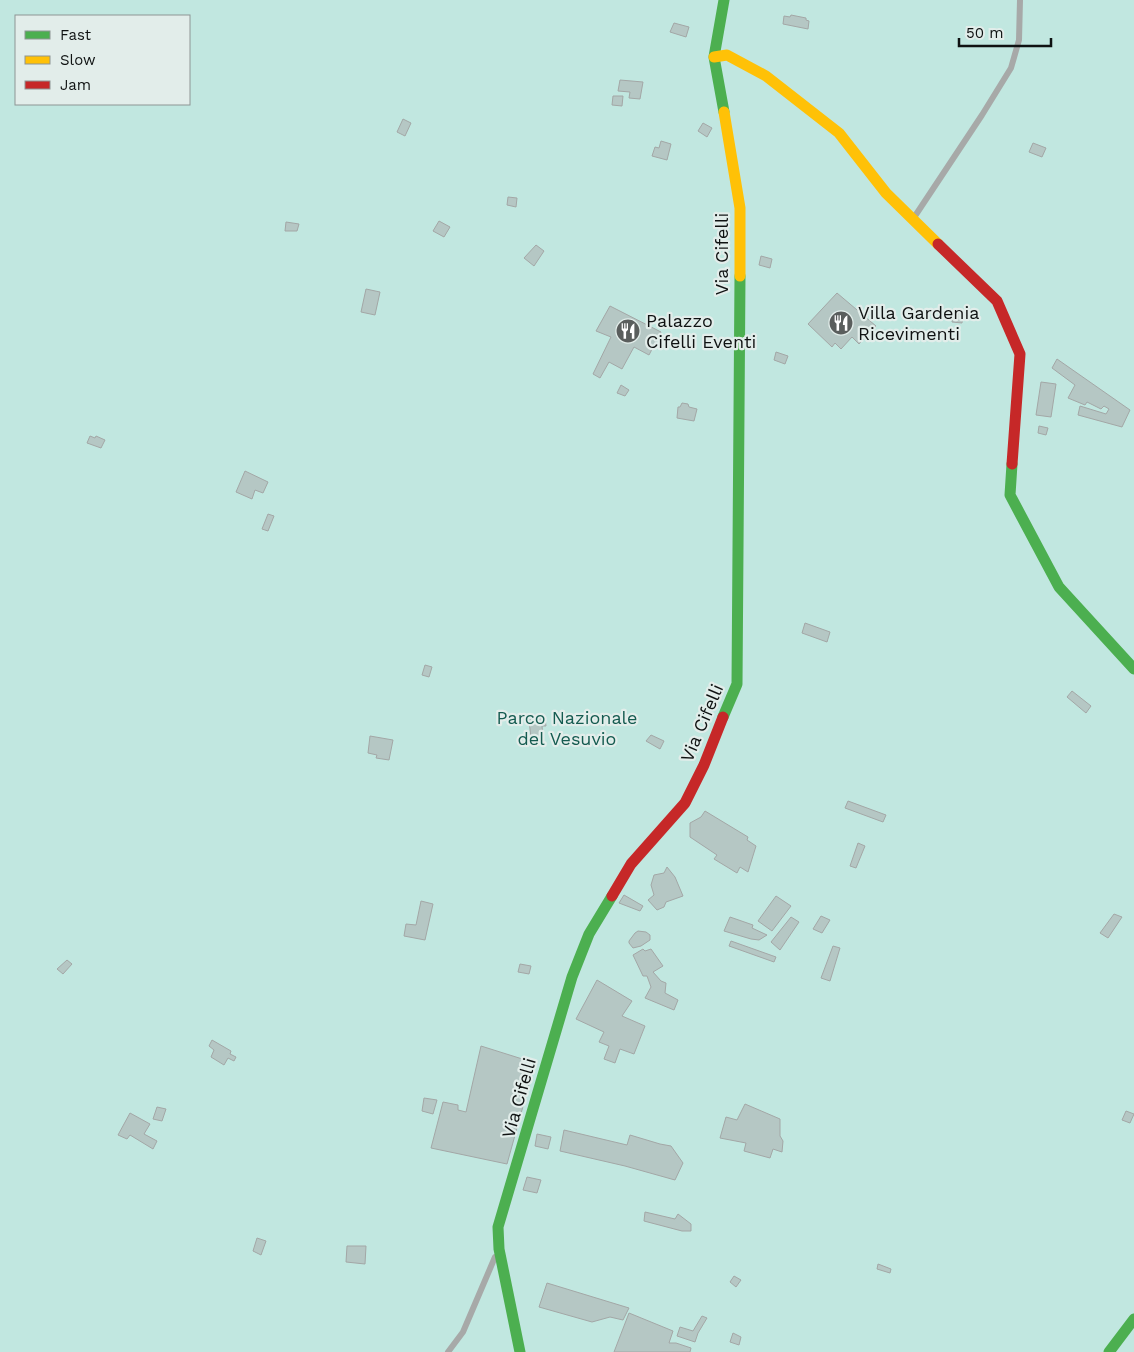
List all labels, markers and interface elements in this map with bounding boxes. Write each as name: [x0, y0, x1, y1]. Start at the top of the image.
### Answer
legend: [15, 15, 190, 105]
scale bar: [959, 15, 1052, 47]
text: 50 m: [966, 24, 1003, 42]
text: Fast: [60, 26, 92, 44]
text: Slow: [60, 51, 96, 69]
text: Jam: [60, 76, 91, 94]
street label: Via Cifelli: [711, 213, 732, 295]
place label: Villa Gardenia Ricevimenti: [858, 302, 979, 344]
place label: Palazzo Cifelli Eventi: [646, 310, 756, 352]
restaurant icon: Villa Gardenia Ricevimenti: [828, 310, 854, 336]
restaurant icon: Palazzo Cifelli Eventi: [615, 318, 641, 344]
street label: Via Cifelli: [676, 681, 727, 765]
park label: Parco Nazionale del Vesuvio: [497, 707, 637, 749]
street label: Via Cifelli: [497, 1055, 540, 1140]

